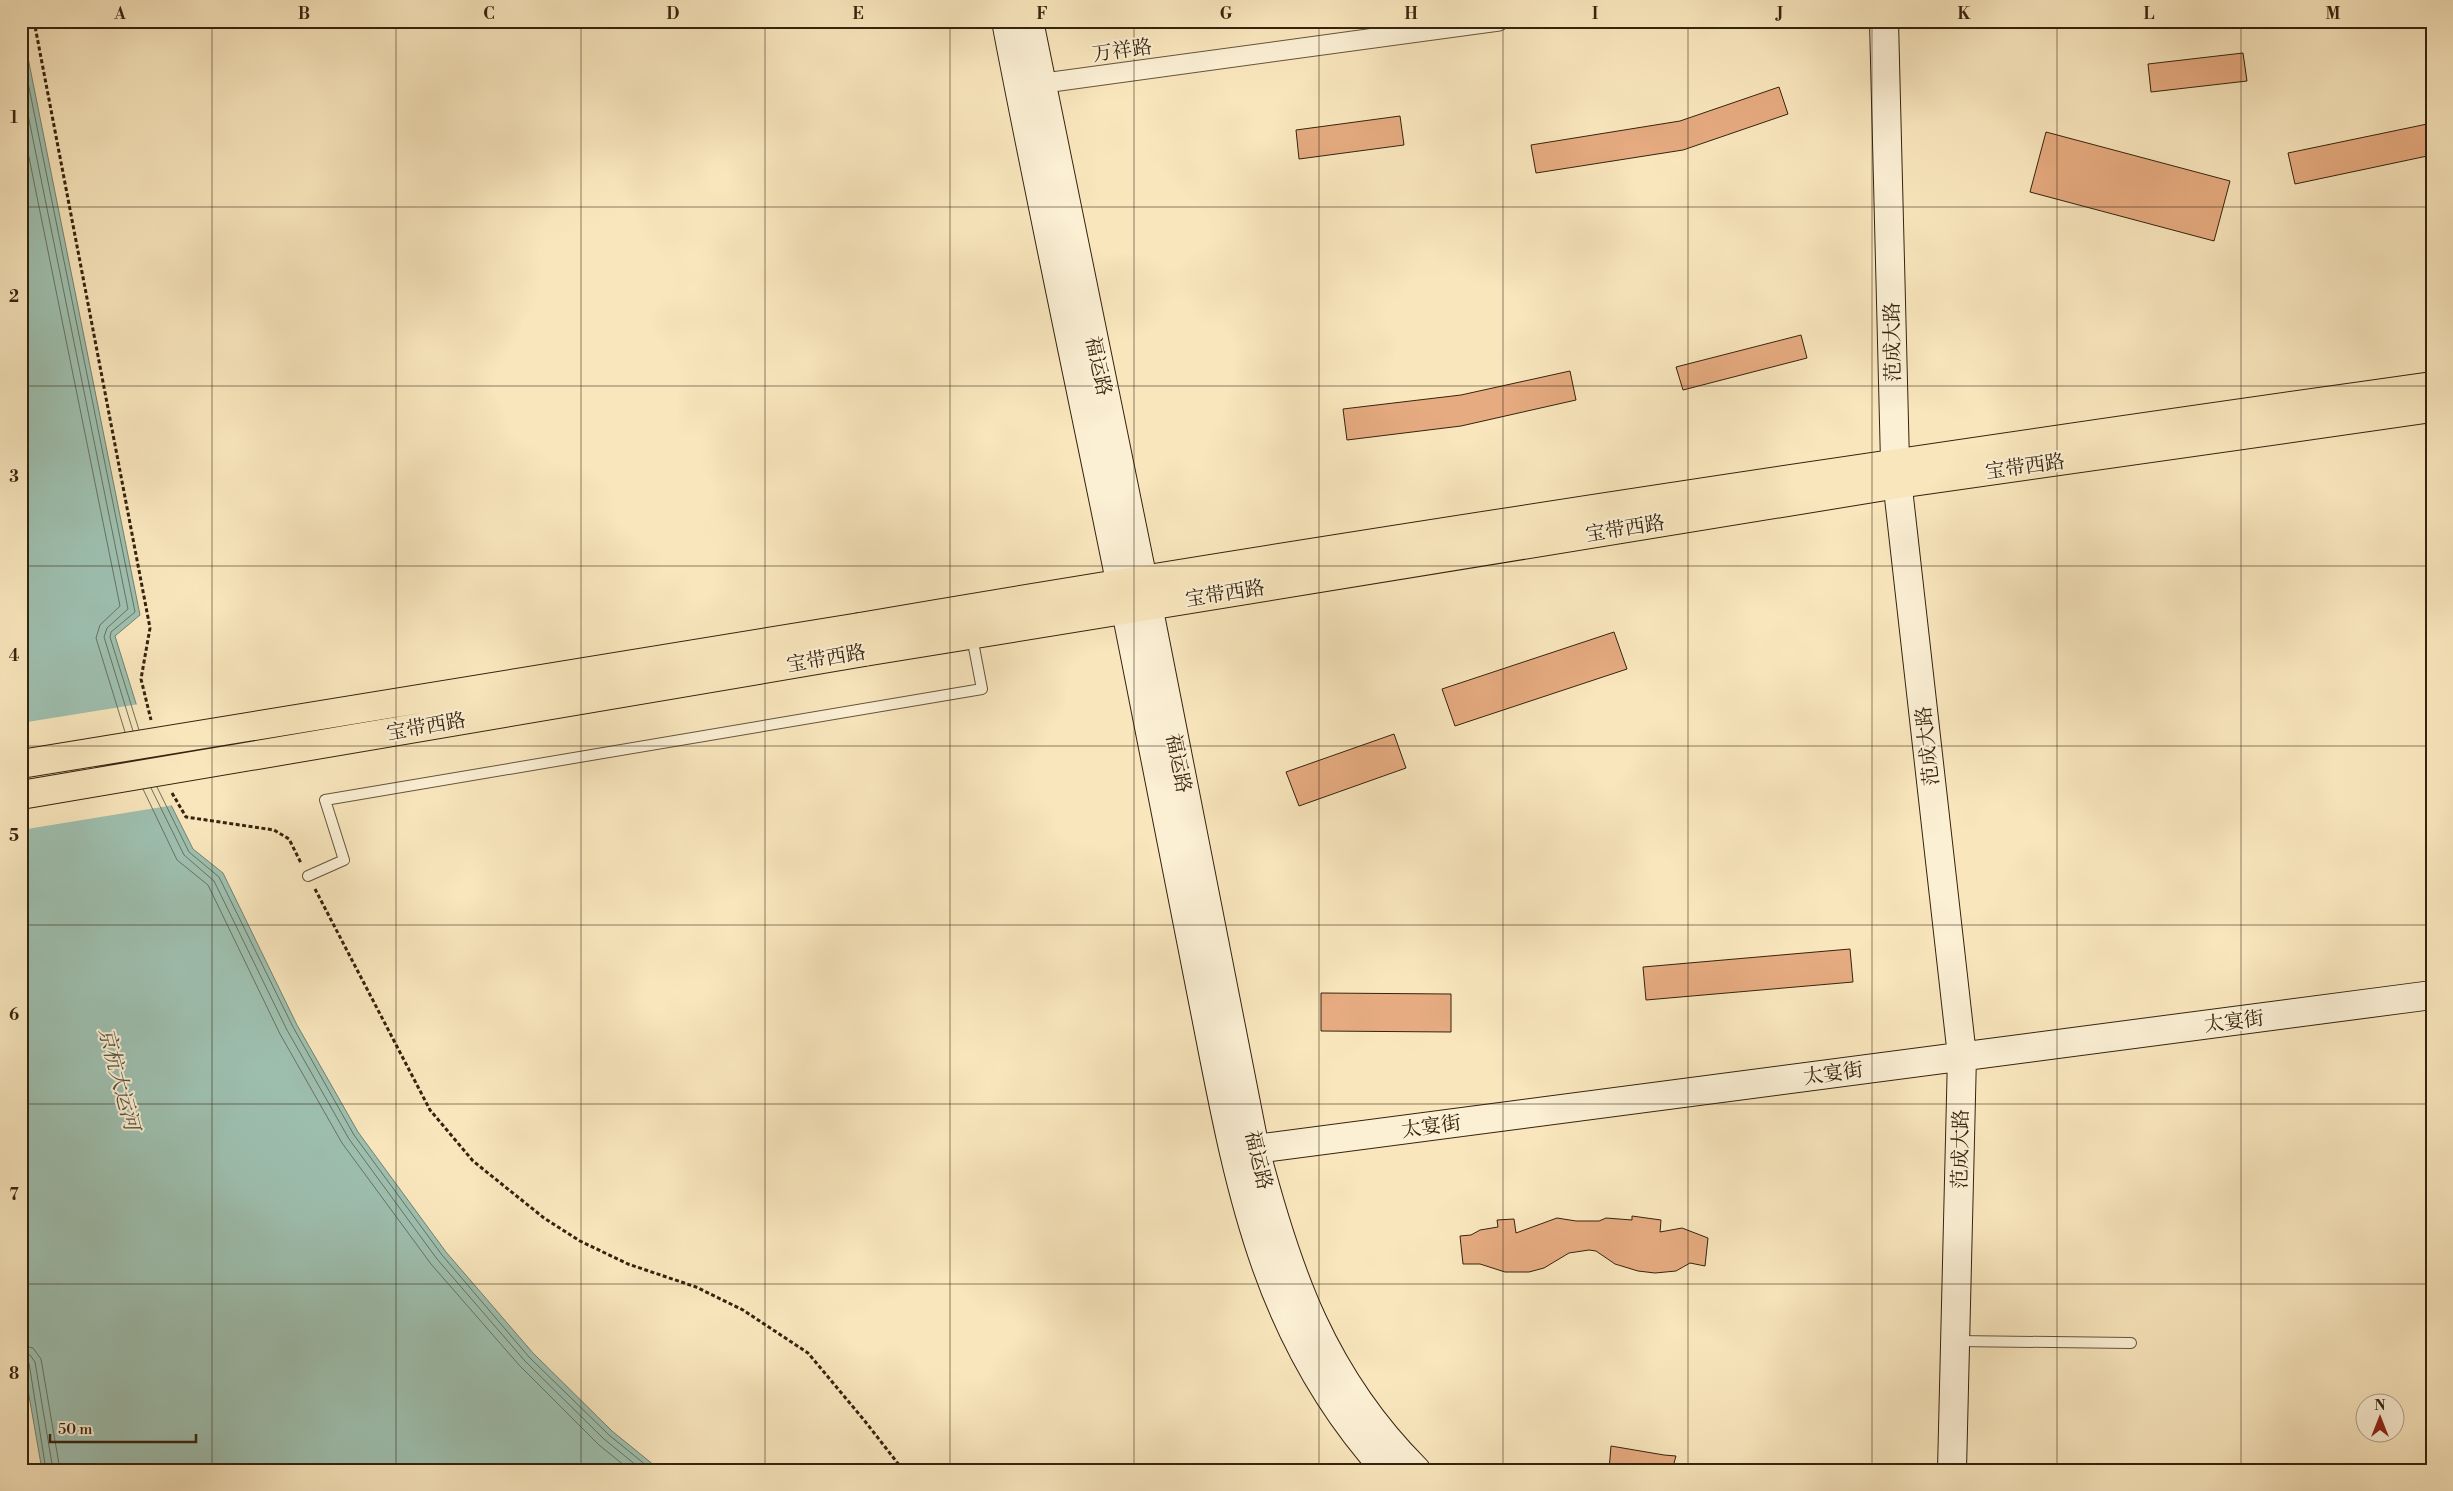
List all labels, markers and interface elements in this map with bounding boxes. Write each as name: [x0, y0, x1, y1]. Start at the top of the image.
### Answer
text: A: [113, 4, 126, 24]
text: B: [298, 4, 310, 24]
text: C: [483, 4, 495, 24]
text: D: [667, 4, 680, 24]
text: E: [852, 4, 864, 24]
text: F: [1036, 4, 1048, 24]
text: G: [1220, 4, 1233, 24]
text: H: [1404, 4, 1418, 24]
text: I: [1592, 4, 1598, 24]
text: J: [1775, 4, 1783, 24]
text: K: [1958, 4, 1972, 24]
text: L: [2144, 4, 2155, 24]
text: M: [2326, 4, 2341, 24]
street label: 万祥路: [1091, 35, 1154, 68]
text: 1: [10, 108, 18, 128]
text: 2: [9, 287, 19, 307]
street label: 范成大路: [1880, 302, 1907, 382]
street label: 福运路: [1079, 334, 1116, 398]
street label: 宝带西路: [1984, 450, 2067, 485]
text: 3: [9, 467, 19, 487]
street label: 宝带西路: [1584, 511, 1667, 548]
street label: 宝带西路: [1184, 576, 1267, 613]
street label: 宝带西路: [785, 640, 868, 679]
text: 4: [9, 646, 20, 666]
street label: 范成大路: [1912, 705, 1945, 787]
street label: 宝带西路: [385, 708, 468, 747]
street label: 福运路: [1160, 731, 1196, 795]
text: 5: [9, 826, 19, 846]
text: 6: [9, 1005, 19, 1025]
street label: 太宴街: [2203, 1006, 2265, 1039]
water label: 京杭大运河: [92, 1025, 145, 1137]
street label: 太宴街: [1802, 1058, 1865, 1091]
street label: 范成大路: [1948, 1109, 1975, 1189]
street label: 太宴街: [1400, 1111, 1463, 1144]
street label: 福运路: [1239, 1128, 1276, 1192]
text: 7: [9, 1185, 19, 1205]
text: 8: [9, 1364, 19, 1384]
north arrow: [2356, 1394, 2406, 1444]
text: N: [2374, 1397, 2386, 1415]
scale bar: [50, 1411, 196, 1443]
text: 50 m: [58, 1420, 92, 1439]

